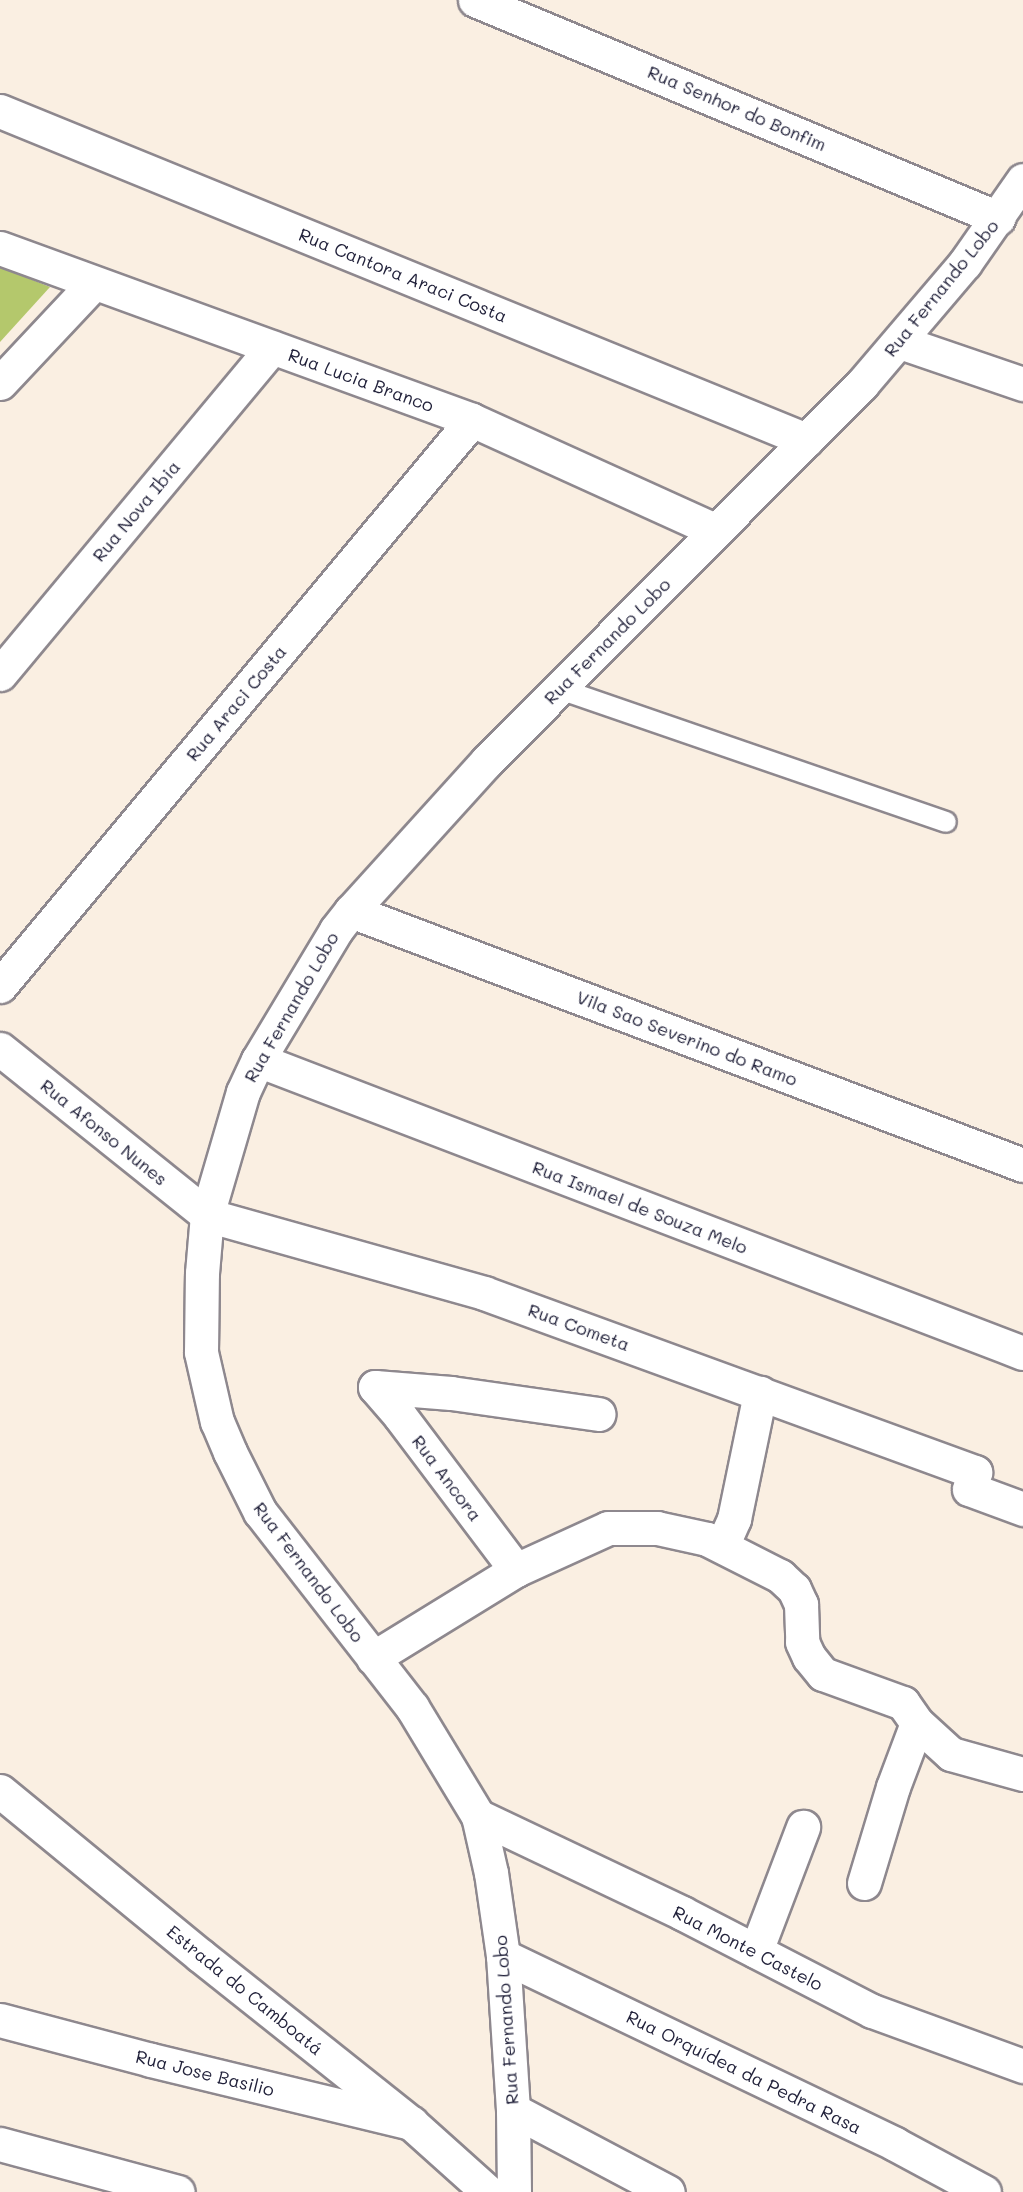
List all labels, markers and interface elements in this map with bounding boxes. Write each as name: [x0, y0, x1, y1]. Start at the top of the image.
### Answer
street label: Rua Senhor do Bonfim: [645, 61, 829, 155]
street label: Rua Fernando Lobo: [879, 215, 1003, 361]
street label: Rua Cantora Araci Costa: [296, 223, 510, 327]
street label: Rua Lucia Branco: [285, 344, 437, 416]
street label: Rua Nova Ibia: [88, 456, 184, 566]
street label: Rua Fernando Lobo: [539, 573, 675, 709]
street label: Rua Araci Costa: [181, 641, 291, 765]
street label: Rua Fernando Lobo: [239, 928, 343, 1086]
street label: Vila Sao Severino do Ramo: [573, 986, 801, 1090]
street label: Rua Afonso Nunes: [36, 1074, 172, 1190]
street label: Rua Ismael de Souza Melo: [529, 1156, 751, 1258]
street label: Rua Cometa: [525, 1299, 633, 1355]
street label: Rua Ancora: [408, 1431, 486, 1525]
street label: Rua Fernando Lobo: [249, 1498, 369, 1646]
street label: Rua Monte Castelo: [669, 1901, 827, 1995]
street label: Estrada do Camboatá: [163, 1920, 327, 2060]
street label: Rua Fernando Lobo: [489, 1935, 523, 2105]
street label: Rua Orquídea da Pedra Rasa: [623, 2006, 865, 2138]
street label: Rua Jose Basilio: [134, 2045, 276, 2101]

